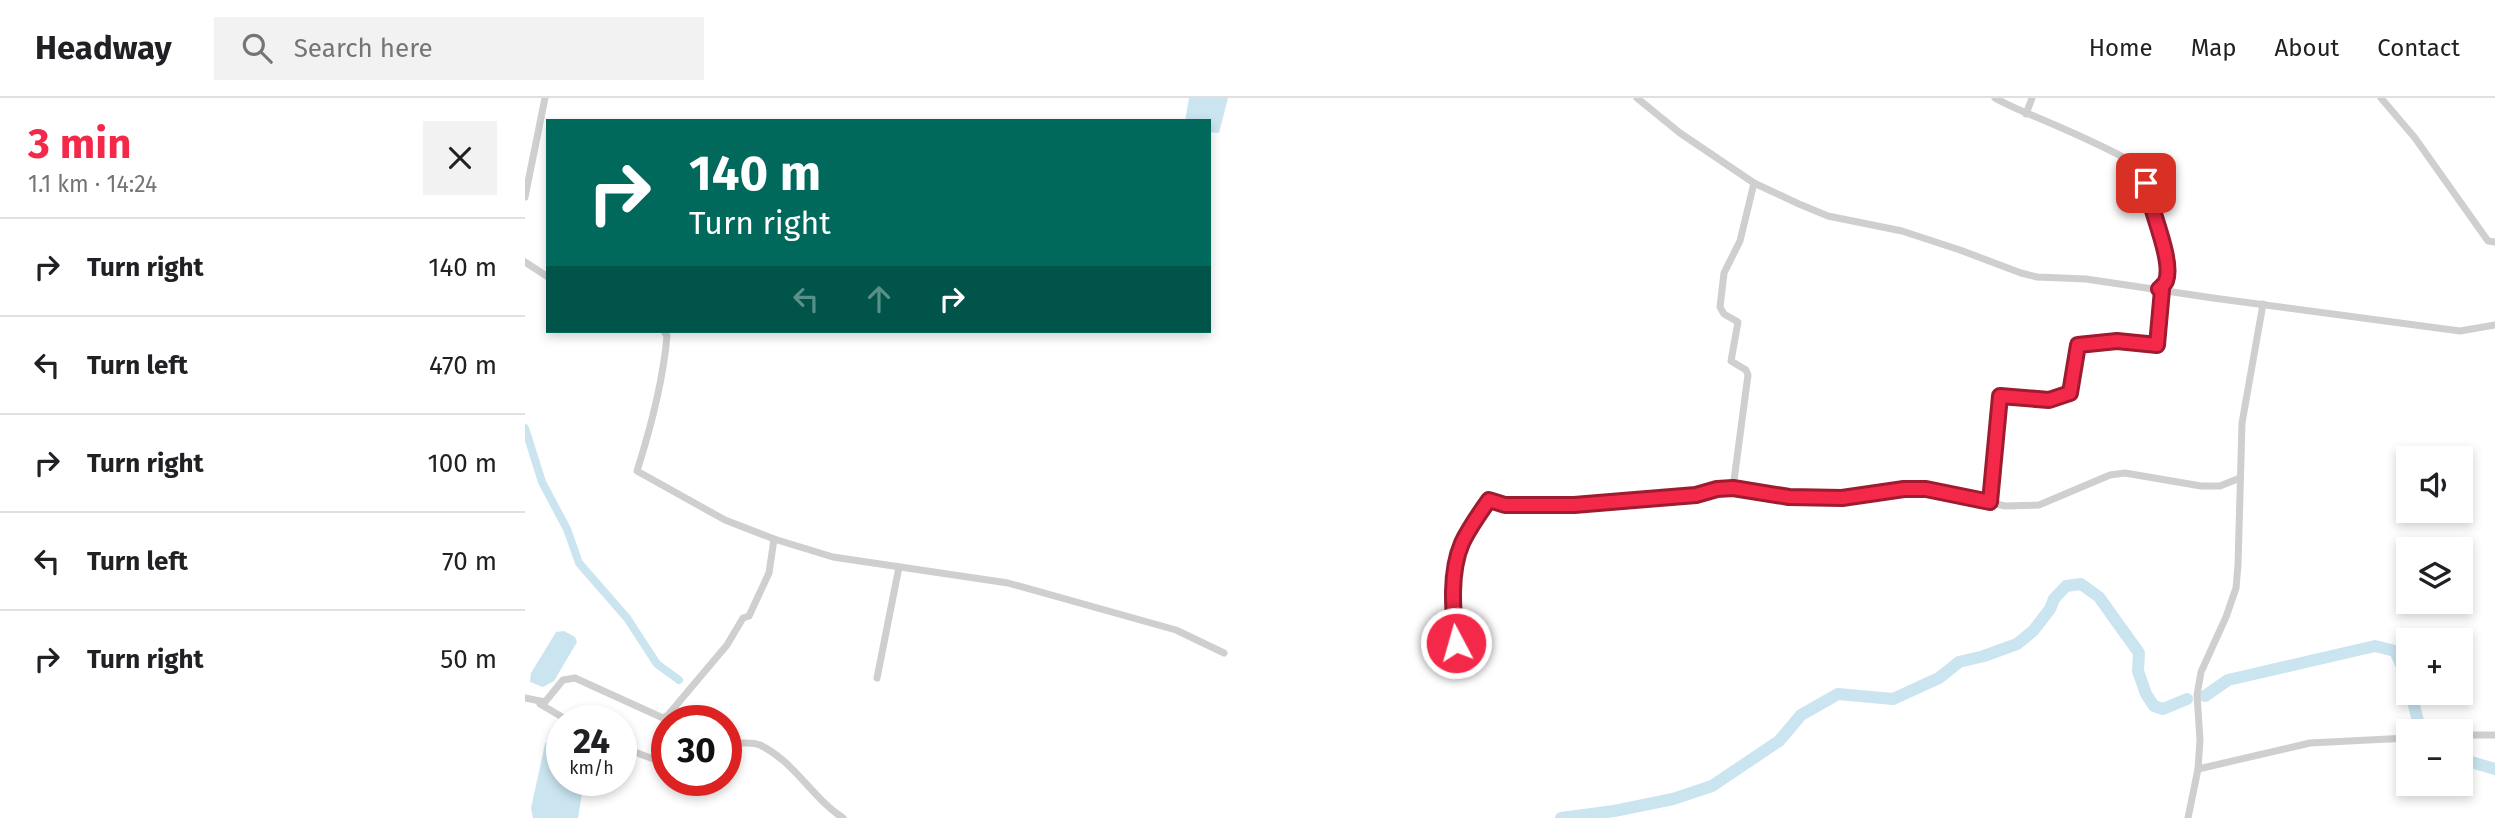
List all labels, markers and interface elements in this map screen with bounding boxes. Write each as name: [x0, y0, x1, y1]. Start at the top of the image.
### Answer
search box: [214, 17, 704, 80]
text: Headway: [35, 28, 172, 68]
icon: search: [238, 29, 276, 67]
text: Search here: [294, 33, 433, 64]
text: Home: [2089, 34, 2153, 62]
text: Map: [2191, 34, 2237, 62]
text: About: [2275, 34, 2339, 62]
text: Contact: [2377, 34, 2460, 62]
text: 3 min: [28, 119, 131, 169]
button: close: [423, 121, 497, 195]
text: 140 m: [689, 144, 821, 203]
icon: right: [574, 147, 665, 238]
pin: [2116, 153, 2176, 213]
icon: arrive: [2127, 164, 2165, 202]
text: 1.1 km · 14:24: [28, 170, 157, 198]
text: Turn right: [689, 204, 831, 242]
icon: right: [28, 248, 66, 286]
text: Turn right: [87, 252, 204, 283]
text: 140 m: [428, 252, 497, 283]
icon: left: [787, 280, 825, 318]
icon: ahead: [860, 280, 898, 318]
icon: right: [933, 280, 971, 318]
icon: left: [28, 346, 66, 384]
text: Turn left: [87, 350, 188, 381]
text: 470 m: [429, 350, 497, 381]
icon: right: [28, 444, 66, 482]
map controls: [2396, 446, 2473, 796]
button: sound: [2396, 446, 2473, 523]
text: Turn right: [87, 448, 204, 479]
text: 100 m: [428, 448, 497, 479]
button: layers: [2396, 537, 2473, 614]
icon: left: [28, 542, 66, 580]
text: Turn left: [87, 546, 188, 577]
text: 70 m: [442, 546, 497, 577]
position arrow: [1419, 606, 1493, 680]
button: +: [2396, 628, 2473, 705]
icon: right: [28, 640, 66, 678]
text: Turn right: [87, 644, 204, 675]
text: 50 m: [440, 644, 497, 675]
speed limit sign: 30: [651, 705, 742, 796]
button: −: [2396, 719, 2473, 796]
text: 24: [573, 720, 610, 762]
text: km/h: [569, 757, 614, 779]

